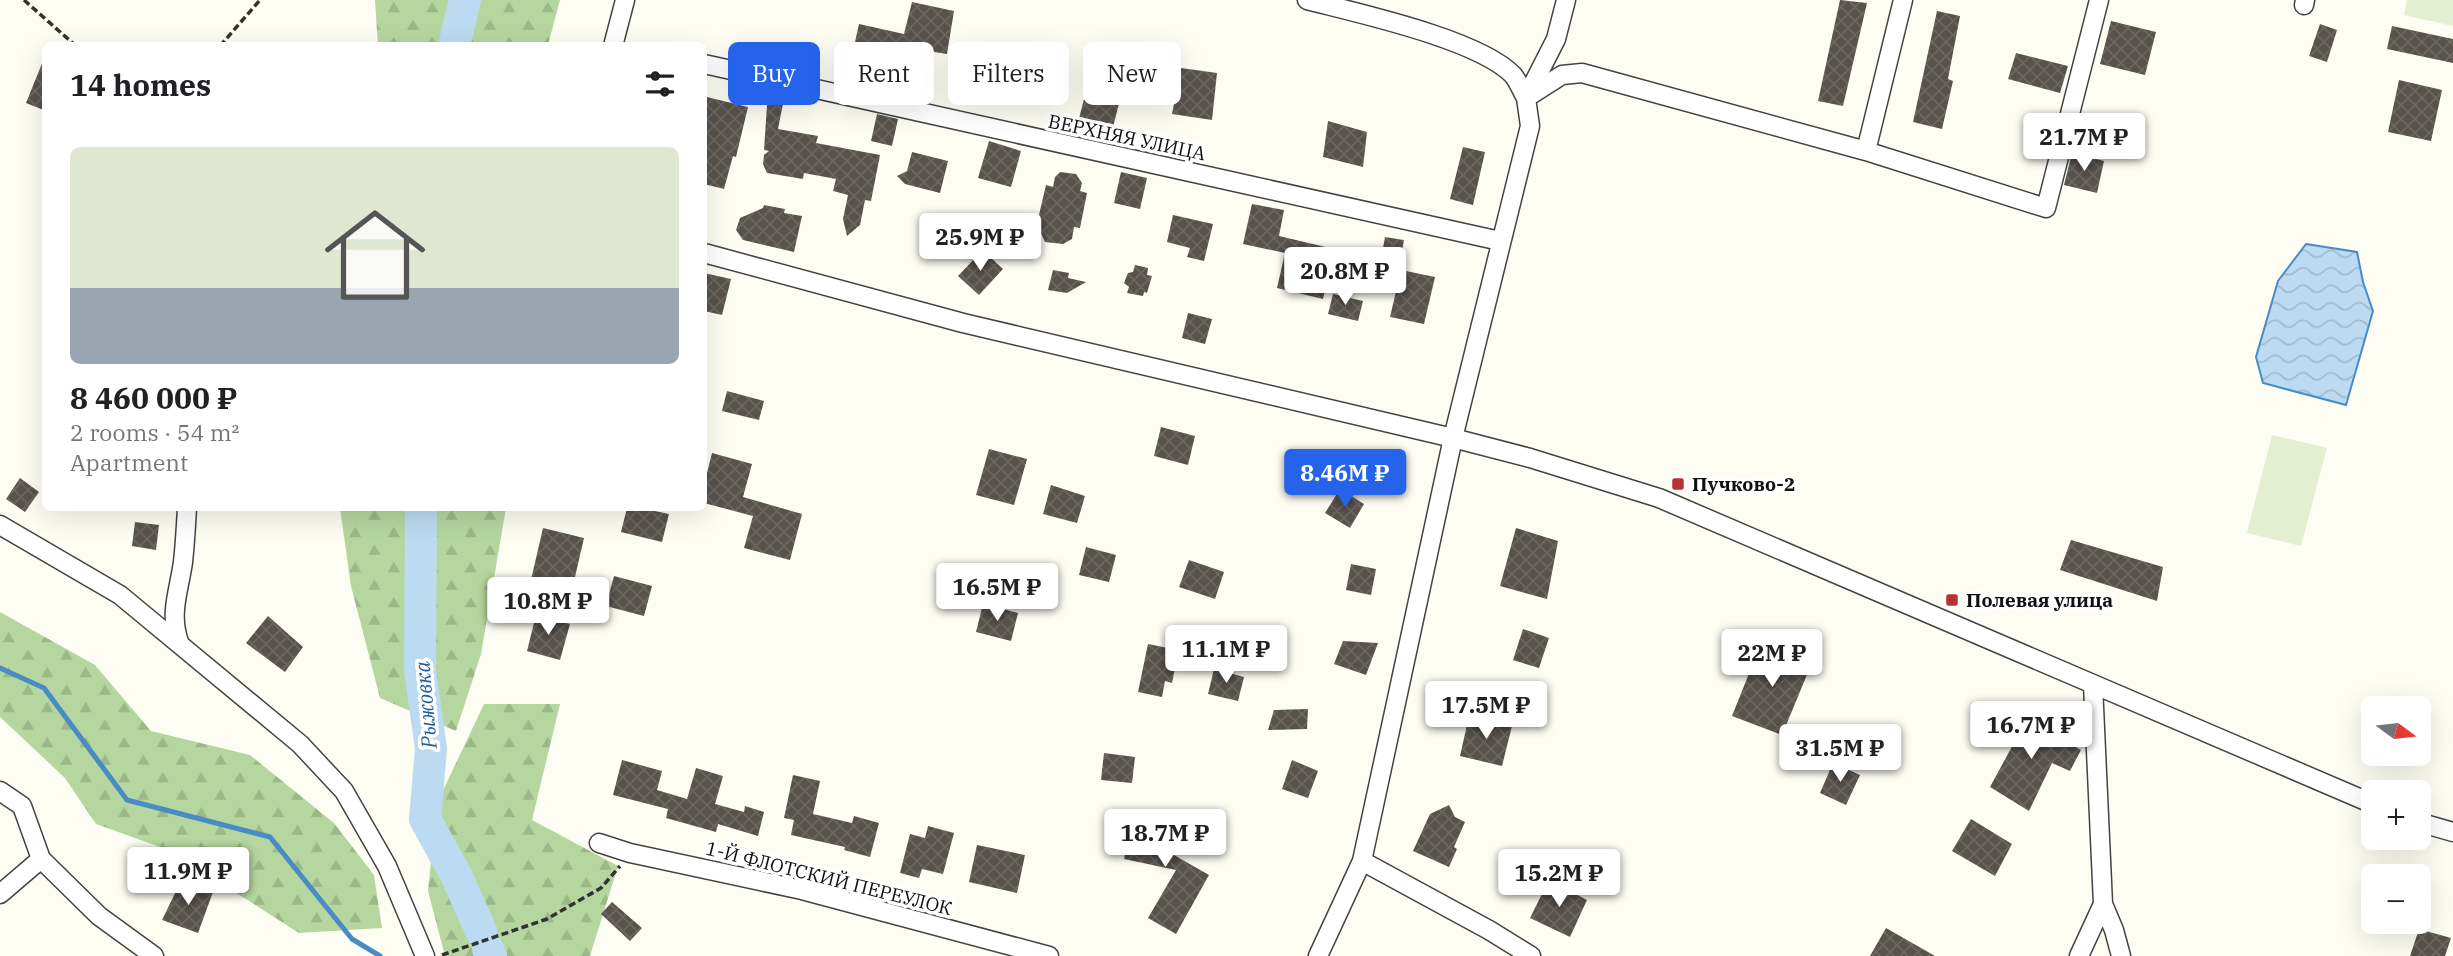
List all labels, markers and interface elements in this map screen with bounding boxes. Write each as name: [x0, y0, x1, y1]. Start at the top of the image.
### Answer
chip: Buy: [728, 42, 820, 105]
chip: Rent: [834, 42, 934, 105]
chip: Filters: [948, 42, 1069, 105]
chip: New: [1083, 42, 1181, 105]
text: 14 homes: [70, 65, 211, 104]
icon: filters: [641, 65, 679, 103]
street label: ВЕРХНЯЯ УЛИЦА: [1046, 109, 1208, 165]
pin: 21.7M ₽: [2019, 114, 2149, 173]
text: 21.7M ₽: [2039, 121, 2129, 151]
icon: home: [312, 192, 438, 318]
pin: 25.9M ₽: [915, 214, 1045, 273]
text: 25.9M ₽: [935, 221, 1025, 251]
pin: 20.8M ₽: [1280, 247, 1410, 307]
text: 20.8M ₽: [1300, 255, 1390, 285]
text: 8 460 000 ₽: [70, 378, 237, 417]
text: 2 rooms · 54 m²: [70, 417, 240, 447]
text: Apartment: [70, 447, 188, 477]
pin: 8.46M ₽: [1280, 449, 1410, 509]
text: 8.46M ₽: [1300, 457, 1390, 487]
place label: Пучково-2: [1692, 472, 1795, 496]
marker: Пучково-2: [1670, 476, 1686, 492]
pin: 16.5M ₽: [932, 564, 1062, 623]
text: 16.5M ₽: [952, 571, 1042, 601]
pin: 10.8M ₽: [483, 578, 613, 637]
text: 10.8M ₽: [503, 585, 593, 615]
place label: Полевая улица: [1966, 588, 2113, 612]
marker: Полевая улица: [1944, 592, 1960, 608]
pin: 11.1M ₽: [1161, 626, 1291, 685]
pin: 22M ₽: [1723, 630, 1821, 689]
text: 11.1M ₽: [1181, 633, 1271, 663]
text: 22M ₽: [1737, 637, 1807, 667]
water label: Рыжовка: [407, 660, 443, 751]
pin: 17.5M ₽: [1421, 682, 1551, 741]
text: 17.5M ₽: [1441, 689, 1531, 719]
north arrow: [2361, 696, 2431, 766]
map controls: [2361, 696, 2431, 934]
pin: 16.7M ₽: [1966, 702, 2096, 761]
text: 16.7M ₽: [1986, 709, 2076, 739]
pin: 31.5M ₽: [1775, 724, 1905, 784]
text: 31.5M ₽: [1795, 732, 1885, 762]
button: +: [2361, 780, 2431, 850]
pin: 18.7M ₽: [1100, 810, 1230, 869]
text: 18.7M ₽: [1120, 817, 1210, 847]
street label: 1-Й ФЛОТСКИЙ ПЕРЕУЛОК: [703, 836, 955, 920]
pin: 11.9M ₽: [123, 848, 253, 907]
pin: 15.2M ₽: [1494, 850, 1624, 909]
text: 11.9M ₽: [143, 855, 233, 885]
text: 15.2M ₽: [1514, 857, 1604, 887]
button: −: [2361, 864, 2431, 934]

